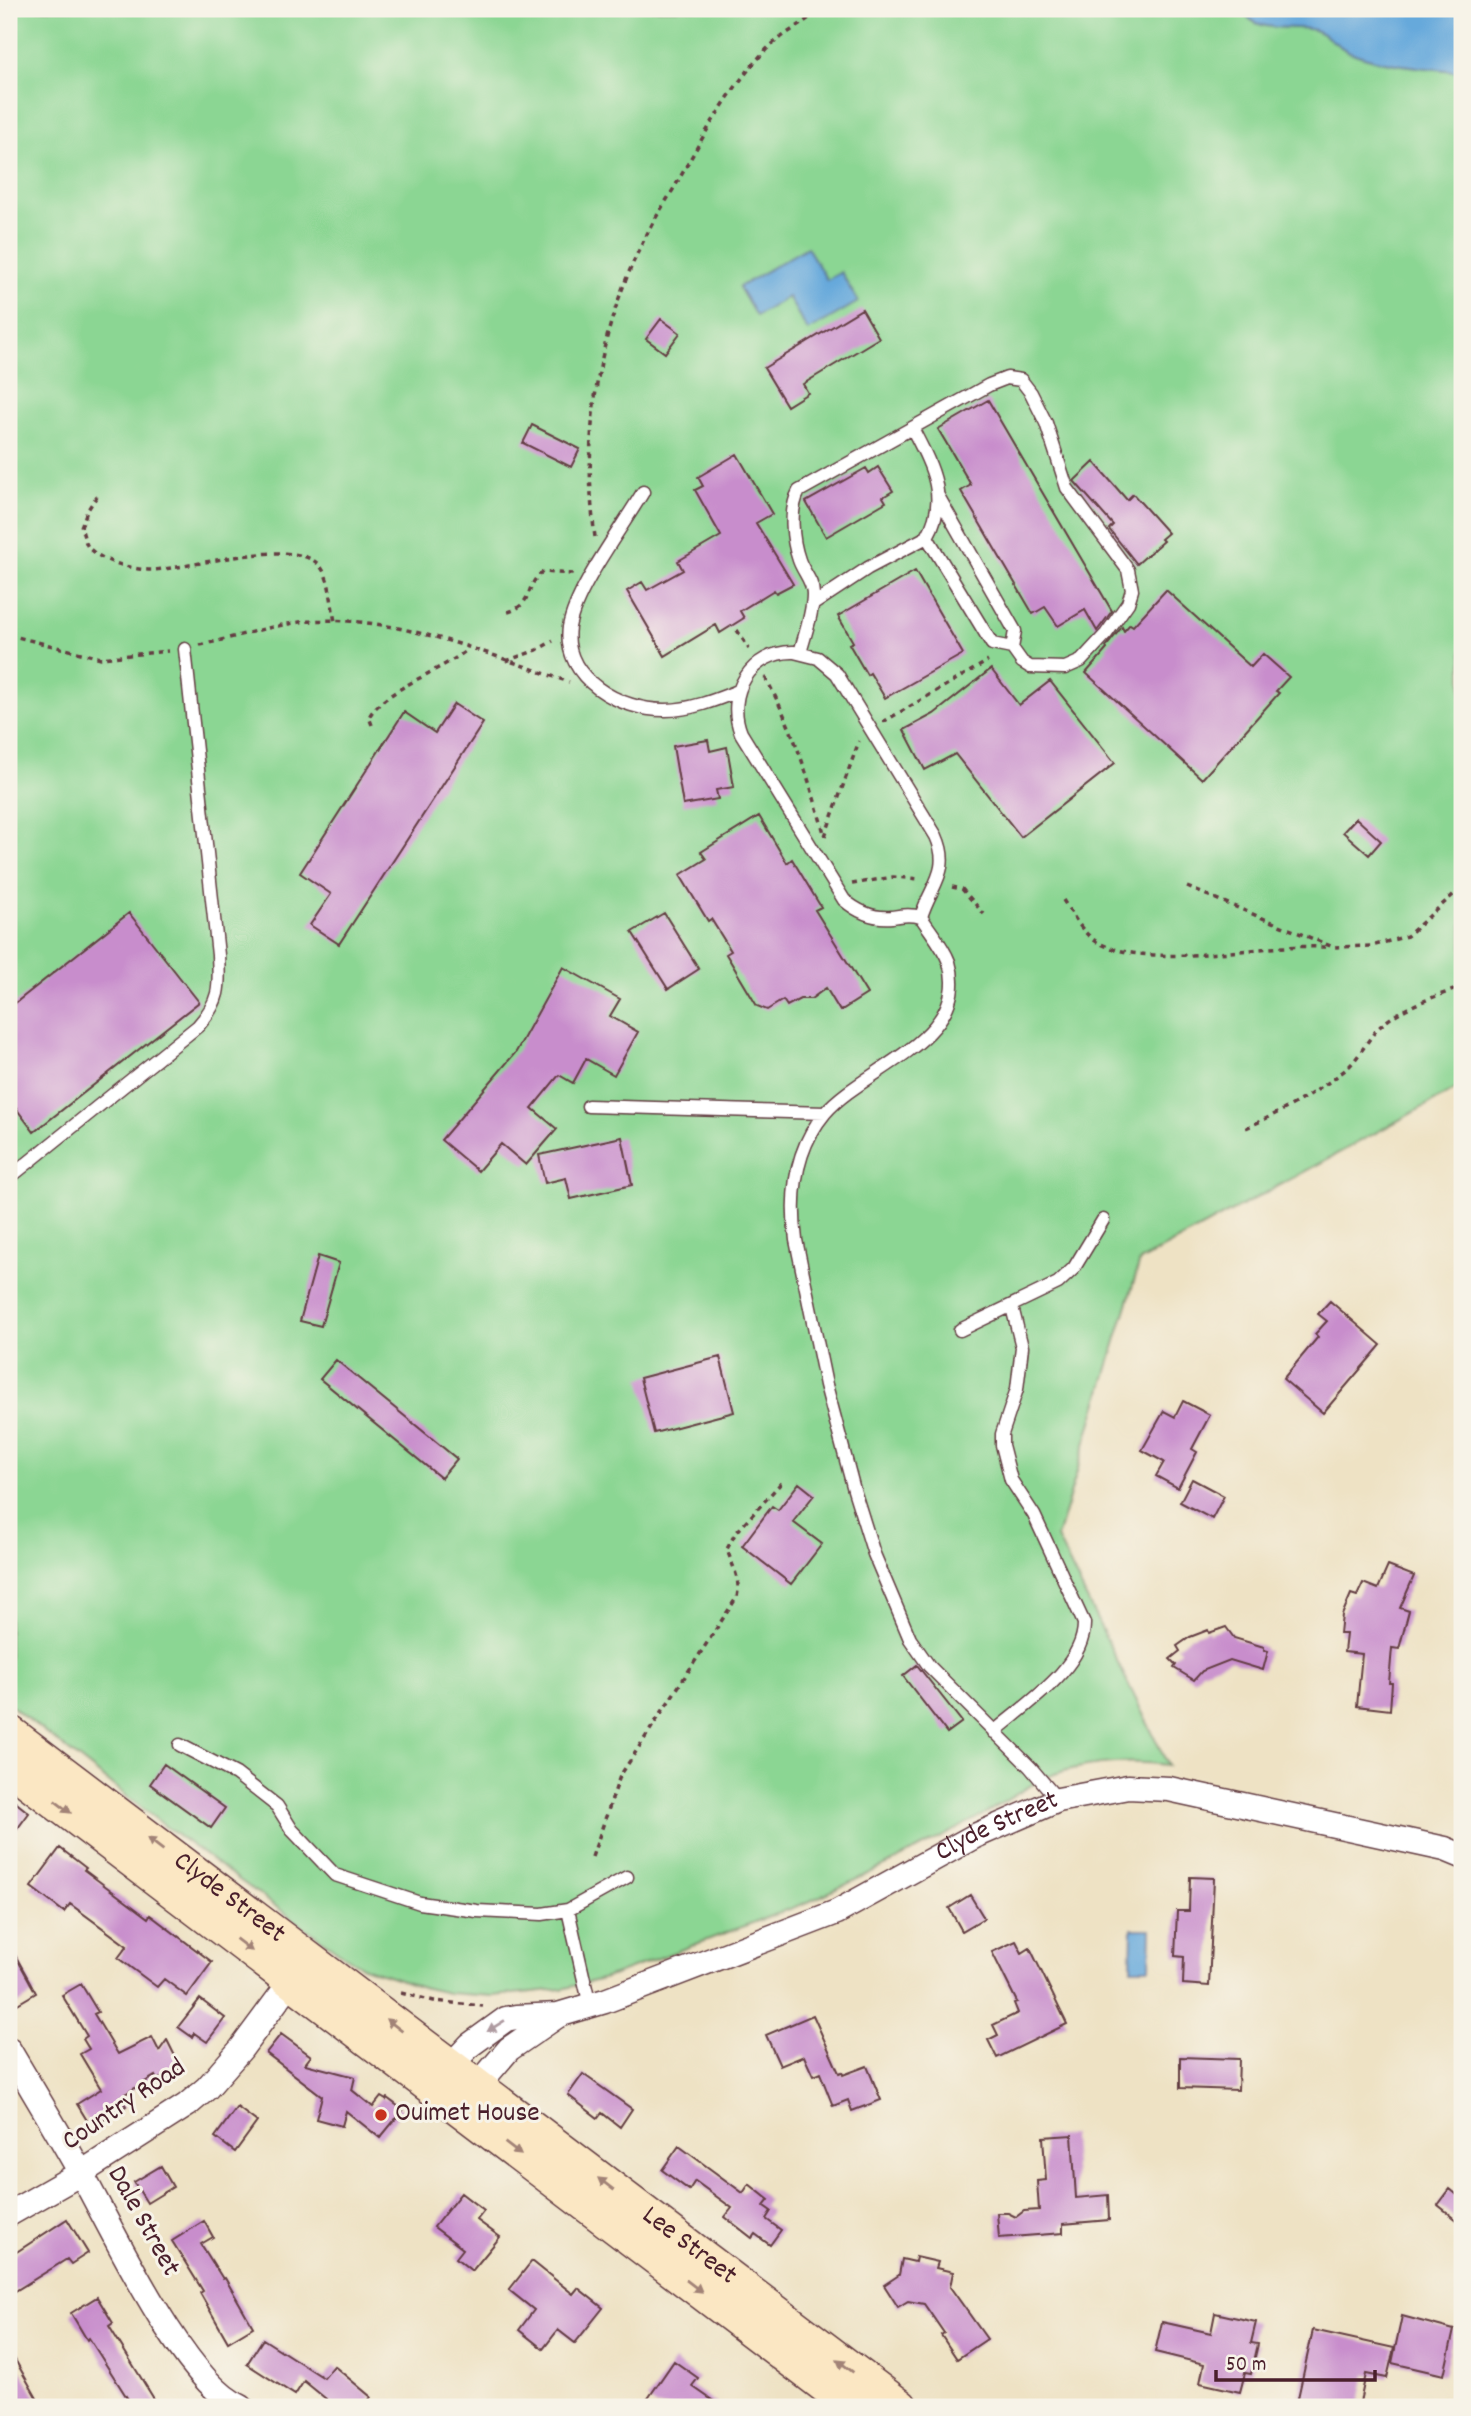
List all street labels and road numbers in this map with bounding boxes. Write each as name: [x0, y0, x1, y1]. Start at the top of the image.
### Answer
street label: Clyde Street: [929, 1782, 1065, 1874]
street label: Clyde Street: [164, 1843, 293, 1955]
street label: Country Road: [55, 2050, 195, 2162]
street label: Dale Street: [95, 2159, 189, 2285]
street label: Lee Street: [632, 2198, 745, 2296]

